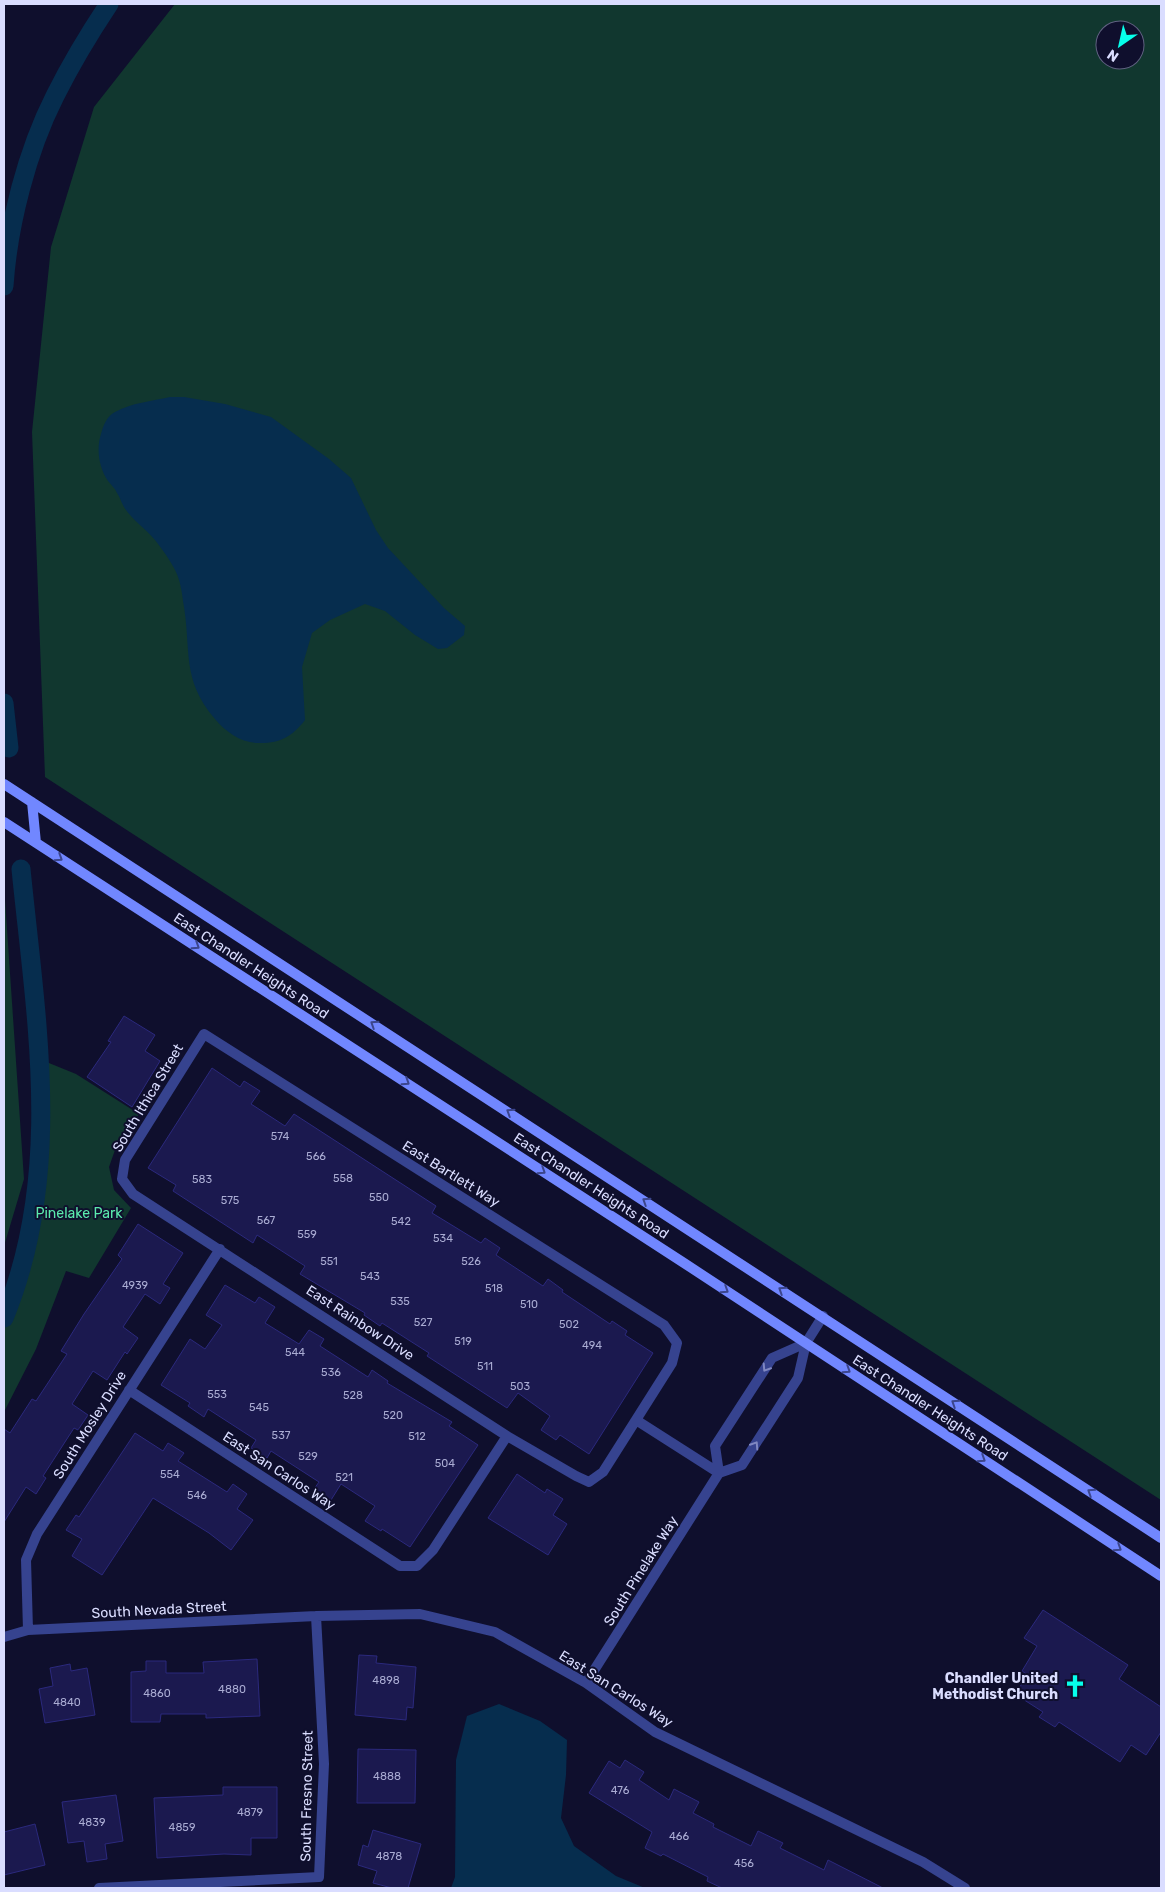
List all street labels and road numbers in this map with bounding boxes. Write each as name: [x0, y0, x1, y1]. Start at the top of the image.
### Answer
street label: East Chandler Heights Road: [170, 909, 332, 1023]
street label: South Ithica Street: [109, 1040, 187, 1155]
street label: East Chandler Heights Road: [510, 1129, 672, 1243]
street label: East Bartlett Way: [399, 1137, 503, 1211]
street label: East Rainbow Drive: [303, 1282, 417, 1364]
street label: East Chandler Heights Road: [849, 1351, 1011, 1465]
street label: South Mosley Drive: [50, 1368, 130, 1482]
street label: East San Carlos Way: [219, 1428, 339, 1514]
street label: South Pinelake Way: [600, 1513, 682, 1629]
street label: South Nevada Street: [91, 1598, 227, 1622]
street label: East San Carlos Way: [556, 1647, 676, 1731]
street label: South Fresno Street: [297, 1730, 317, 1862]

